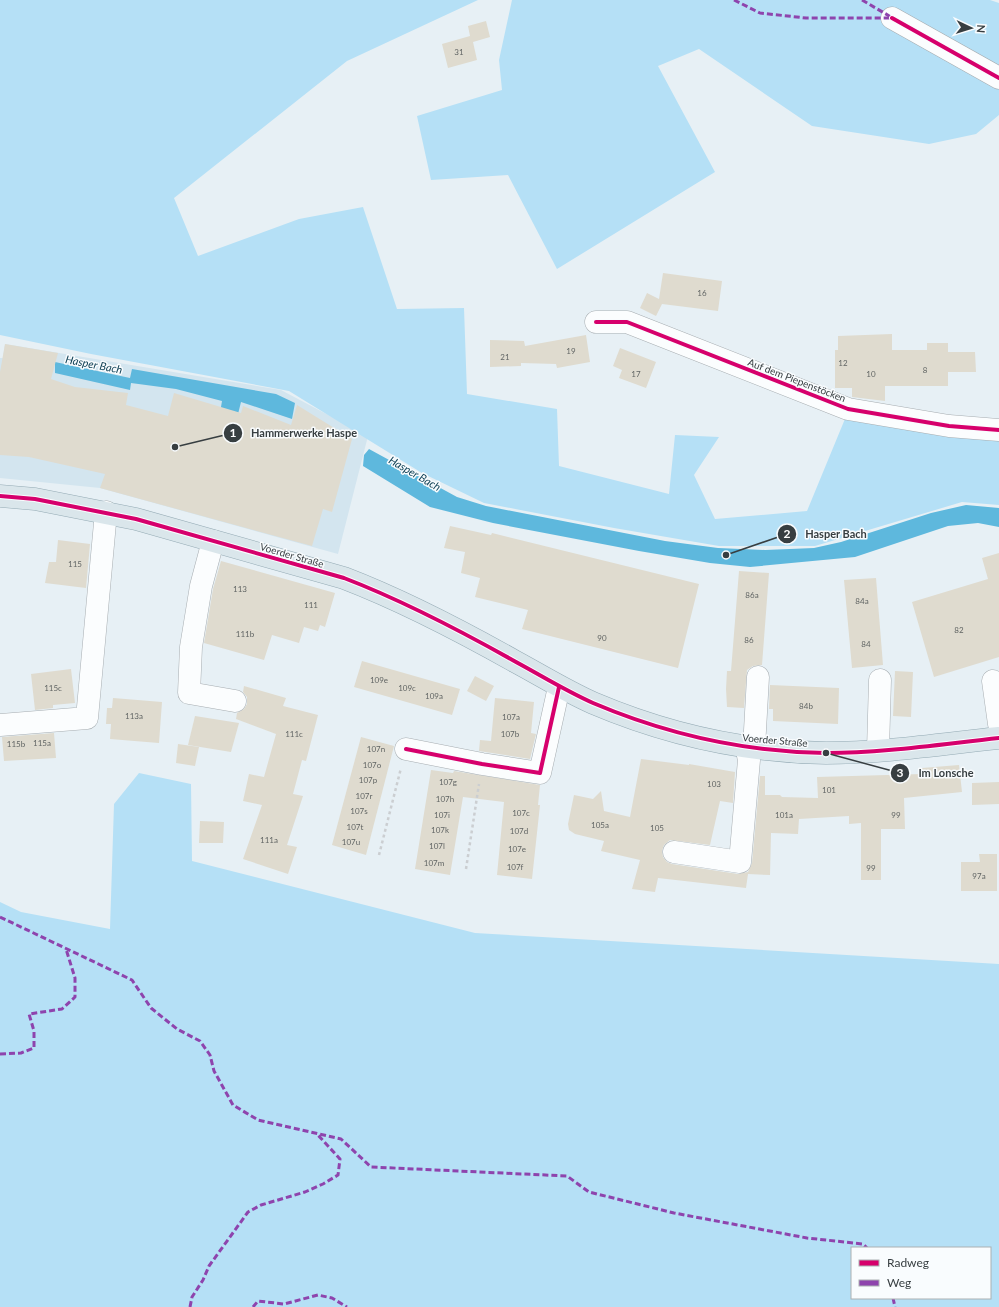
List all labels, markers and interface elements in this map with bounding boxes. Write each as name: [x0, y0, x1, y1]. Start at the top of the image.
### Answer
north arrow: [951, 8, 991, 48]
text: N: [975, 24, 988, 33]
house number: 31: [454, 47, 464, 57]
house number: 16: [697, 288, 707, 298]
house number: 19: [566, 346, 576, 356]
water label: Hasper Bach: [64, 352, 124, 376]
house number: 21: [500, 352, 510, 362]
street label: Auf dem Piepenstöcken: [746, 356, 848, 404]
house number: 12: [838, 358, 848, 368]
house number: 8: [923, 365, 928, 375]
house number: 17: [631, 369, 641, 379]
house number: 10: [866, 369, 876, 379]
callout: Hammerwerke Haspe: [223, 422, 365, 445]
text: 1: [230, 425, 237, 440]
text: Hammerwerke Haspe: [251, 426, 357, 439]
water label: Hasper Bach: [387, 453, 443, 493]
callout: Hasper Bach: [777, 522, 875, 545]
text: 2: [784, 526, 791, 541]
text: Hasper Bach: [805, 527, 867, 540]
street label: Voerder Straße: [259, 540, 325, 570]
house number: 115: [68, 559, 82, 569]
house number: 113: [233, 584, 247, 594]
house number: 86a: [745, 590, 759, 600]
house number: 84a: [855, 596, 869, 606]
house number: 111: [304, 600, 318, 610]
house number: 82: [954, 625, 964, 635]
house number: 111b: [236, 629, 255, 639]
house number: 90: [597, 633, 607, 643]
house number: 86: [744, 635, 754, 645]
house number: 84: [861, 639, 871, 649]
house number: 109e: [370, 675, 388, 685]
house number: 115c: [44, 683, 62, 693]
house number: 109c: [398, 683, 416, 693]
house number: 109a: [425, 691, 443, 701]
house number: 84b: [799, 701, 813, 711]
house number: 113a: [125, 711, 143, 721]
house number: 107a: [502, 712, 520, 722]
house number: 111c: [285, 729, 303, 739]
house number: 107b: [501, 729, 520, 739]
street label: Voerder Straße: [742, 731, 808, 749]
house number: 115a: [33, 738, 51, 748]
house number: 115b: [7, 739, 26, 749]
house number: 107n: [367, 744, 385, 754]
house number: 107o: [363, 760, 382, 770]
callout: Im Lonsche: [890, 761, 981, 784]
text: 3: [897, 765, 904, 780]
text: Im Lonsche: [918, 766, 974, 779]
house number: 107p: [359, 775, 378, 785]
house number: 107g: [439, 777, 457, 787]
house number: 103: [707, 779, 721, 789]
house number: 101: [822, 785, 836, 795]
house number: 107r: [356, 791, 372, 801]
house number: 107h: [436, 794, 454, 804]
house number: 107s: [350, 806, 368, 816]
house number: 107c: [512, 808, 530, 818]
house number: 107i: [434, 810, 450, 820]
house number: 101a: [775, 810, 793, 820]
house number: 99: [891, 810, 901, 820]
house number: 105a: [591, 820, 609, 830]
house number: 107t: [347, 822, 364, 832]
house number: 105: [650, 823, 664, 833]
house number: 107k: [431, 825, 450, 835]
house number: 107d: [510, 826, 528, 836]
house number: 111a: [260, 835, 278, 845]
house number: 107u: [342, 837, 360, 847]
house number: 107l: [429, 841, 445, 851]
house number: 107e: [508, 844, 526, 854]
house number: 107m: [424, 858, 445, 868]
house number: 107f: [507, 862, 524, 872]
house number: 99: [866, 863, 876, 873]
house number: 97a: [972, 871, 986, 881]
legend: [851, 1247, 991, 1299]
text: Radweg: [887, 1255, 929, 1270]
text: Weg: [887, 1275, 911, 1290]

